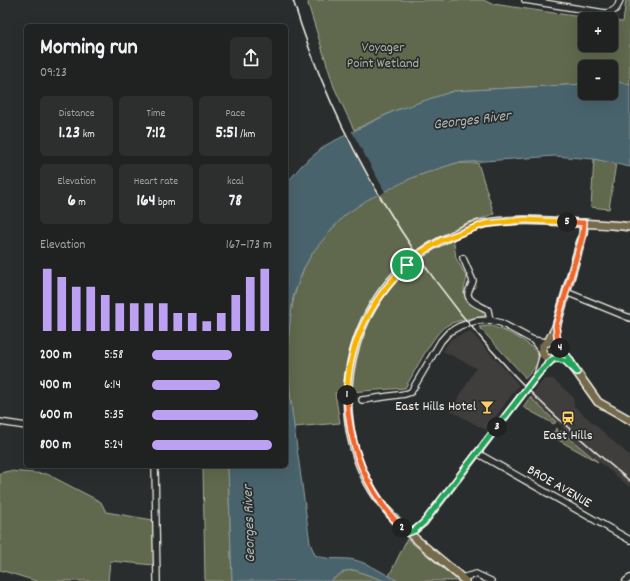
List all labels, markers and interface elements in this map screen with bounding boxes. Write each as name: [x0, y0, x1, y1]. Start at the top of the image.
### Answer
map controls: [578, 12, 618, 100]
button: +: [578, 12, 618, 52]
text: Morning run: [40, 33, 138, 64]
button: share: [230, 37, 272, 79]
park label: Voyager Point Wetland: [347, 38, 419, 74]
button: −: [578, 60, 618, 100]
text: 09:23: [40, 64, 67, 83]
water label: Georges River: [432, 105, 513, 137]
text: Distance: [59, 106, 95, 122]
text: Time: [147, 106, 165, 122]
text: Pace: [226, 106, 245, 122]
text: 1.23: [59, 122, 80, 146]
text: 7:12: [146, 122, 166, 146]
text: 5:51: [215, 122, 238, 146]
text: km: [80, 127, 95, 143]
text: /km: [238, 127, 255, 143]
text: Elevation: [58, 174, 96, 190]
text: Heart rate: [134, 174, 178, 190]
text: kcal: [227, 174, 244, 190]
text: 6: [67, 190, 76, 214]
text: 164: [136, 190, 156, 214]
text: 78: [229, 190, 242, 214]
text: m: [76, 195, 86, 211]
text: bpm: [156, 195, 176, 211]
pin: 5: [557, 212, 577, 232]
text: 5: [564, 214, 570, 230]
text: Elevation: [40, 236, 85, 255]
text: 167–173 m: [226, 236, 272, 255]
pin: [390, 248, 424, 282]
icon: arrive: [396, 254, 418, 276]
pin: 4: [550, 338, 570, 358]
text: 4: [558, 340, 562, 356]
text: 200 m: [40, 346, 72, 365]
text: 5:58: [104, 346, 123, 365]
text: 400 m: [40, 376, 71, 395]
text: 6:14: [104, 376, 121, 395]
pin: 1: [337, 385, 357, 405]
text: 1: [346, 387, 348, 403]
place label: East Hills Hotel: [395, 397, 477, 417]
bar icon: East Hills Hotel: [479, 399, 495, 415]
text: 600 m: [40, 406, 72, 425]
text: 5:35: [104, 406, 124, 425]
station icon: East Hills: [560, 410, 576, 426]
pin: 3: [487, 417, 507, 437]
text: 3: [495, 419, 499, 435]
place label: East Hills: [543, 426, 593, 446]
text: 800 m: [40, 436, 71, 455]
text: 5:24: [104, 436, 123, 455]
street label: BROE AVENUE: [523, 460, 596, 514]
water label: Georges River: [238, 483, 262, 563]
pin: 2: [392, 518, 412, 538]
text: 2: [400, 520, 404, 536]

